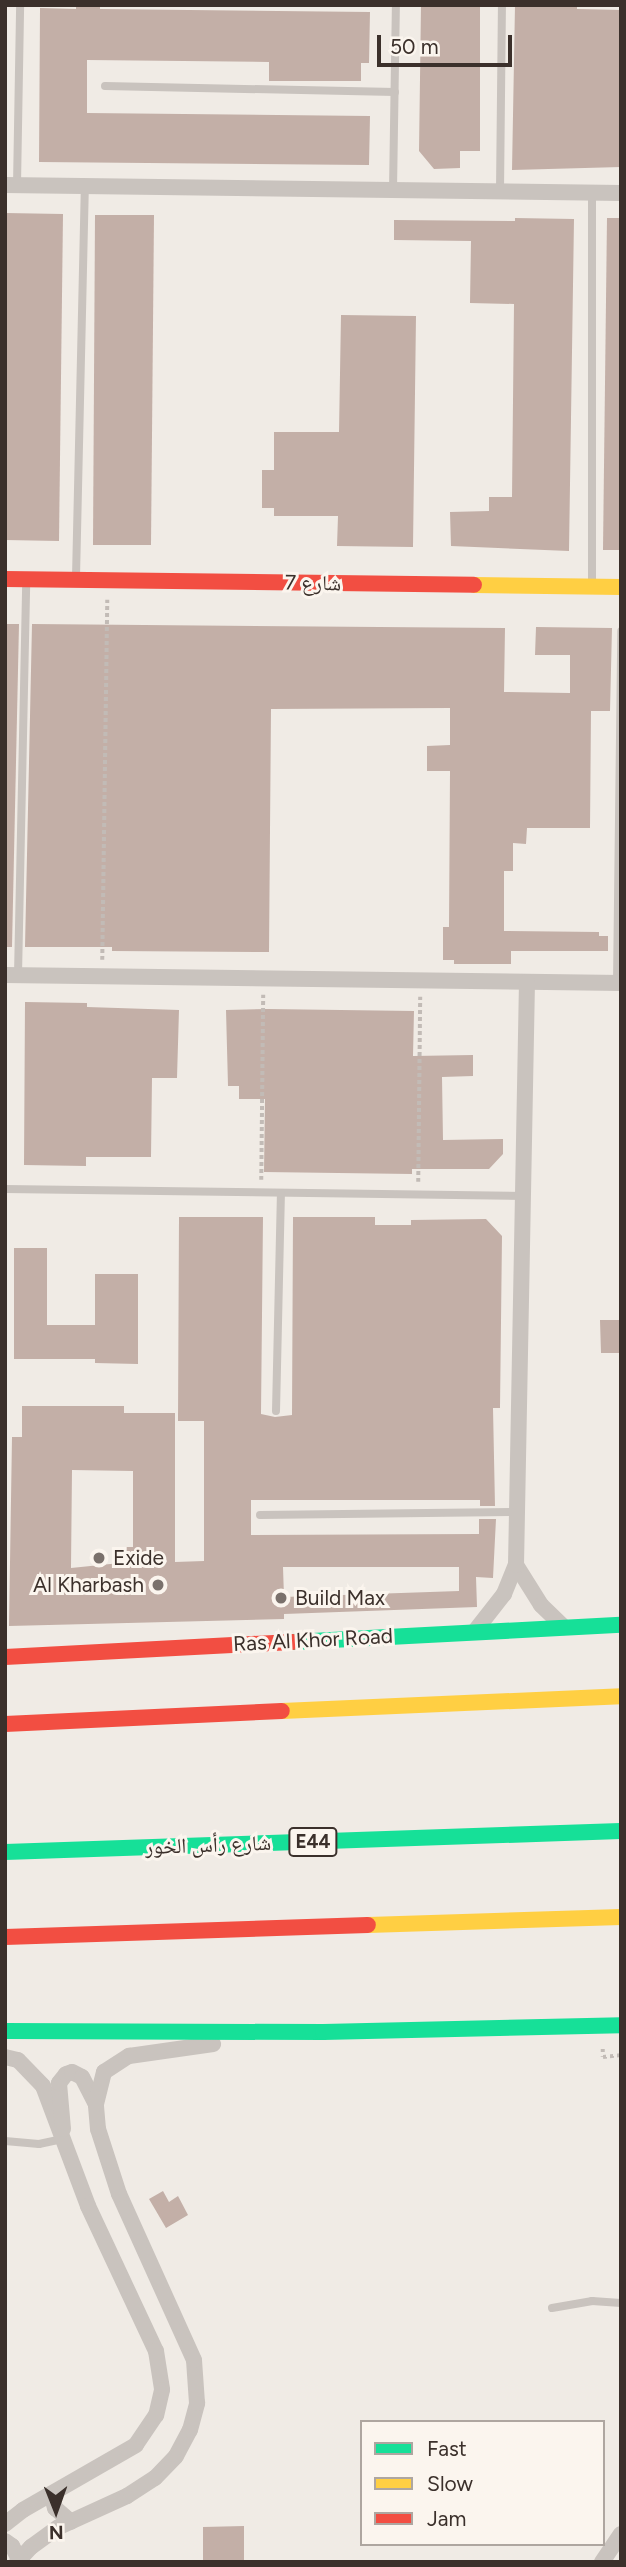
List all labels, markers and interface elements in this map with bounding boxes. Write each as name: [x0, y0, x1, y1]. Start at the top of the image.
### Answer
scale bar: [381, 21, 516, 65]
text: 50 m: [390, 34, 439, 59]
street label: شارع 7: [285, 570, 341, 596]
place label: Exide: [113, 1545, 164, 1571]
marker: Exide: [91, 1550, 107, 1566]
place label: Al Kharbash: [33, 1572, 144, 1598]
marker: Al Kharbash: [150, 1577, 166, 1593]
place label: Build Max: [295, 1585, 385, 1611]
marker: Build Max: [273, 1590, 289, 1606]
street label: Ras Al Khor Road: [232, 1623, 394, 1657]
road number: E44: [287, 1826, 339, 1858]
street label: شارع رأس الخور: [145, 1830, 271, 1860]
legend: [360, 2420, 605, 2546]
text: Fast: [427, 2436, 467, 2461]
text: Slow: [427, 2471, 473, 2496]
north arrow: [21, 2476, 91, 2546]
text: Jam: [427, 2506, 466, 2531]
text: N: [49, 2521, 64, 2544]

